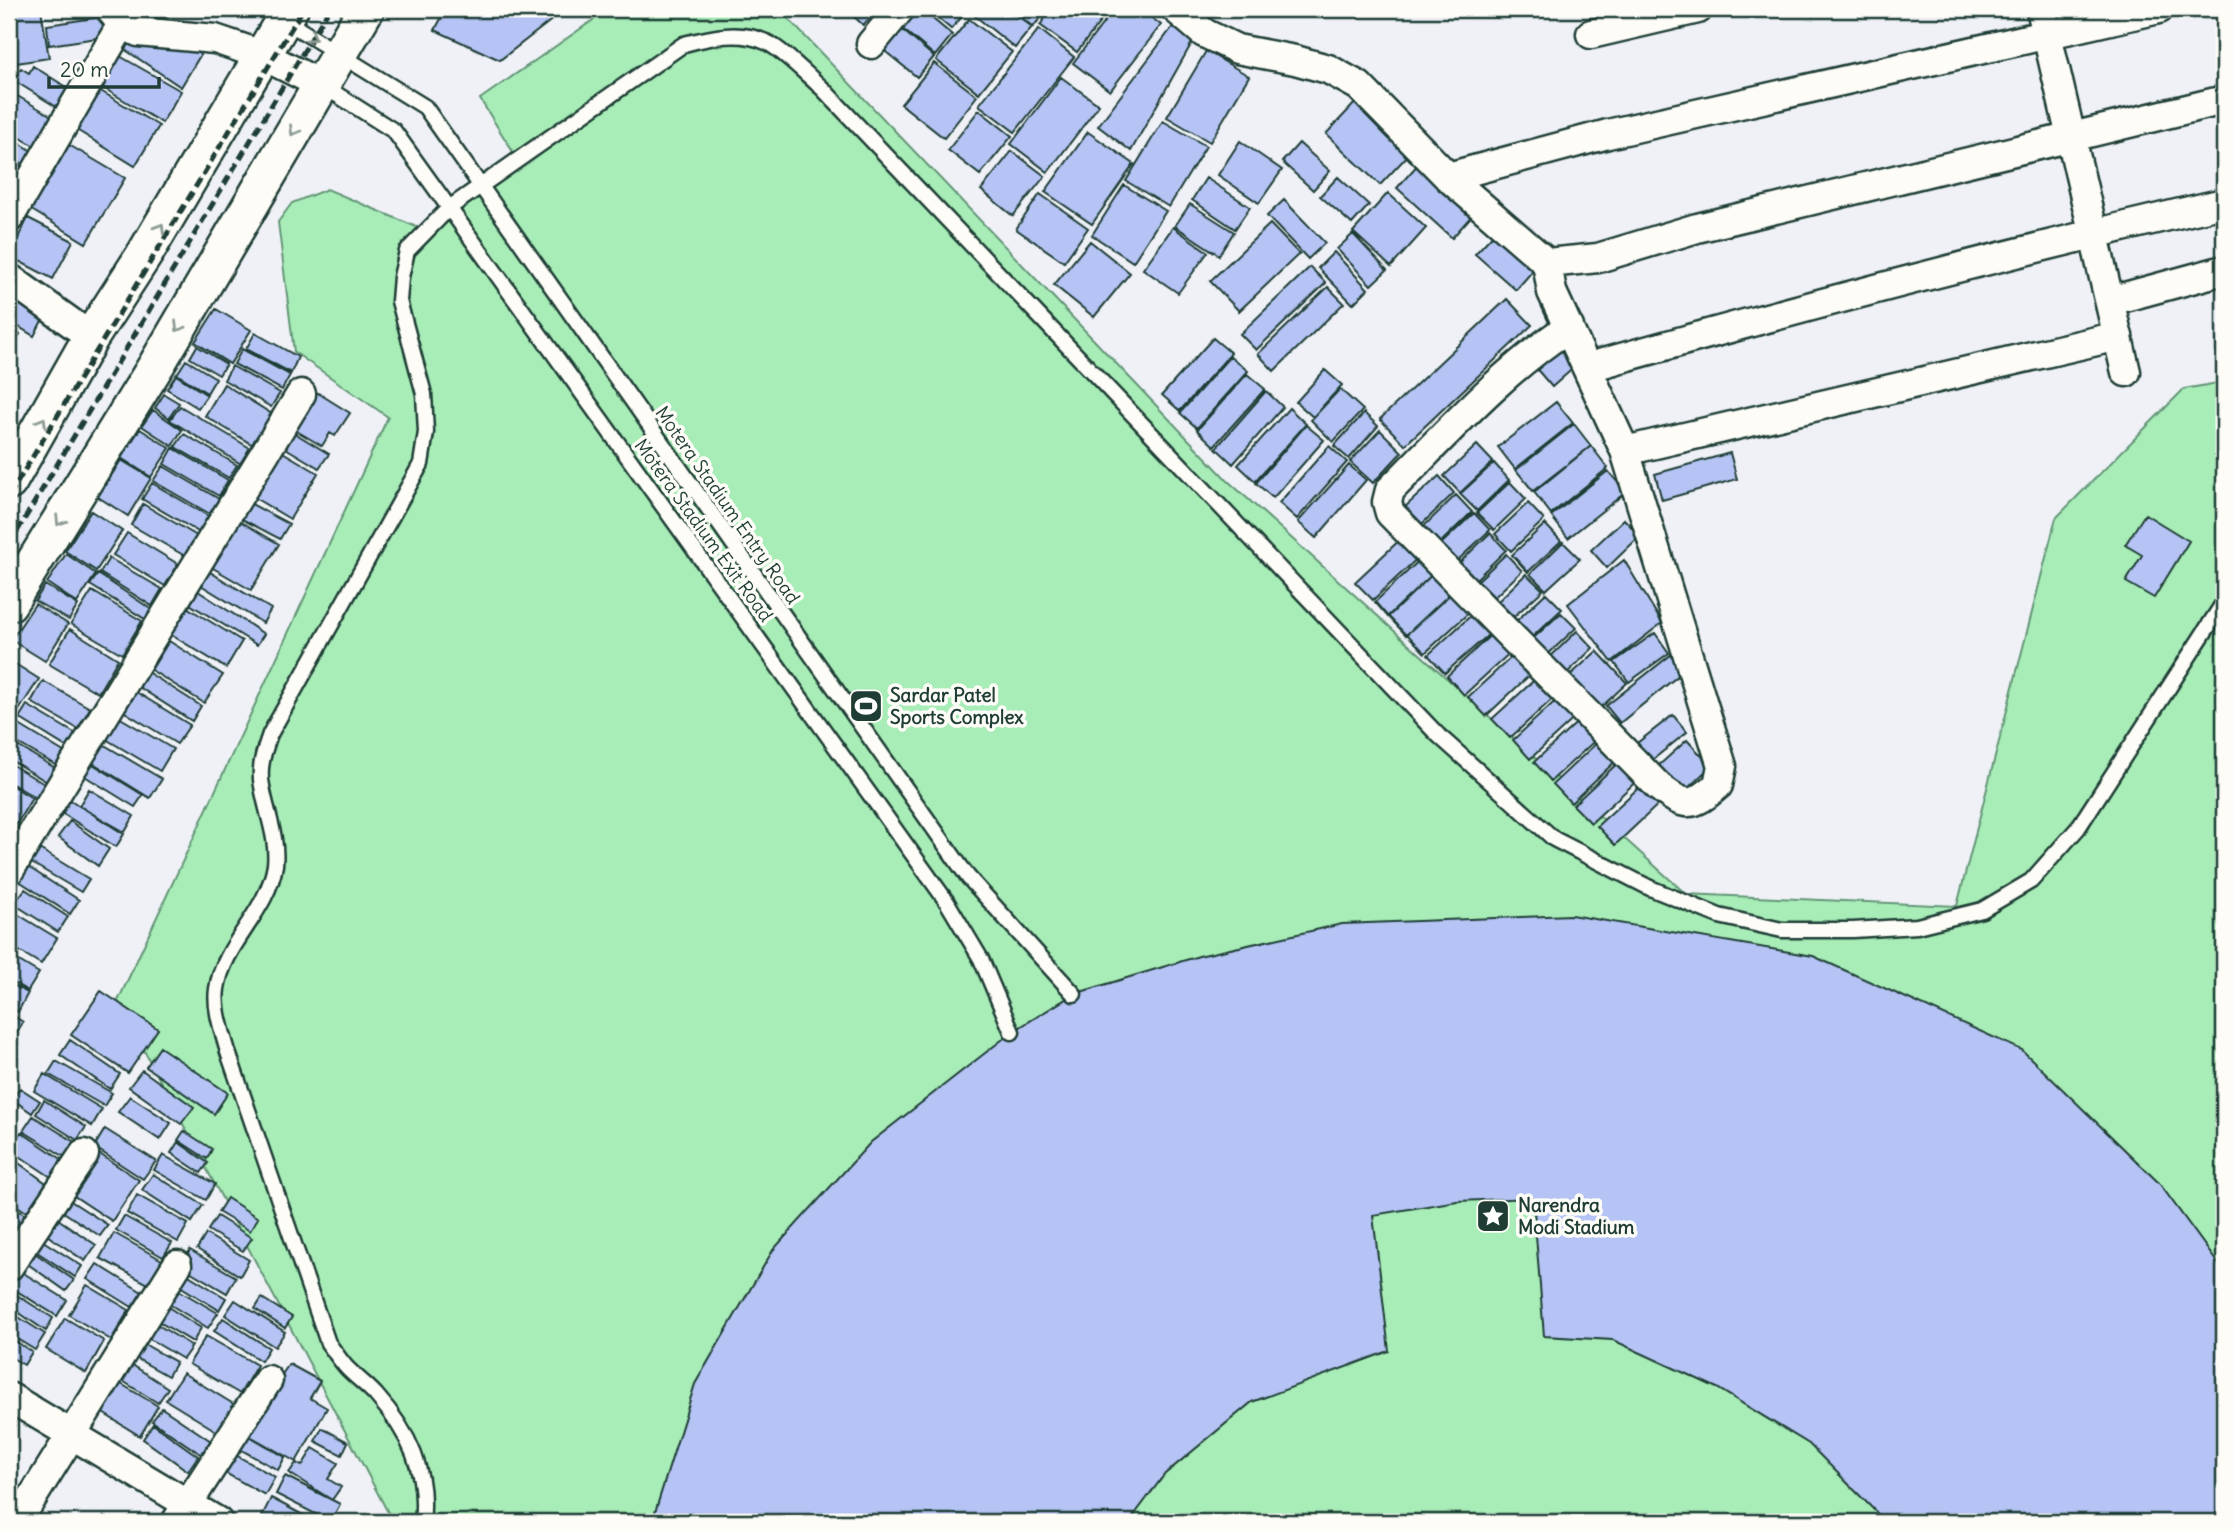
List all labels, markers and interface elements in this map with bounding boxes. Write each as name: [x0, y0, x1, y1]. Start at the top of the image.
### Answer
one-way arrow: [304, 29, 317, 42]
scale bar: [49, 46, 159, 90]
text: 20 m: [60, 56, 109, 83]
one-way arrow: [290, 123, 303, 136]
one-way arrow: [152, 222, 165, 235]
one-way arrow: [174, 319, 187, 332]
street label: Motera Stadium Entry Road: [650, 401, 806, 609]
one-way arrow: [34, 417, 47, 430]
street label: Motera Stadium Exit Road: [630, 434, 778, 626]
one-way arrow: [55, 513, 68, 526]
place label: Sardar Patel Sports Complex: [890, 683, 1024, 729]
sports icon: Sardar Patel Sports Complex: [847, 687, 885, 725]
place label: Narendra Modi Stadium: [1518, 1193, 1635, 1239]
place icon: Narendra Modi Stadium: [1474, 1197, 1512, 1235]

